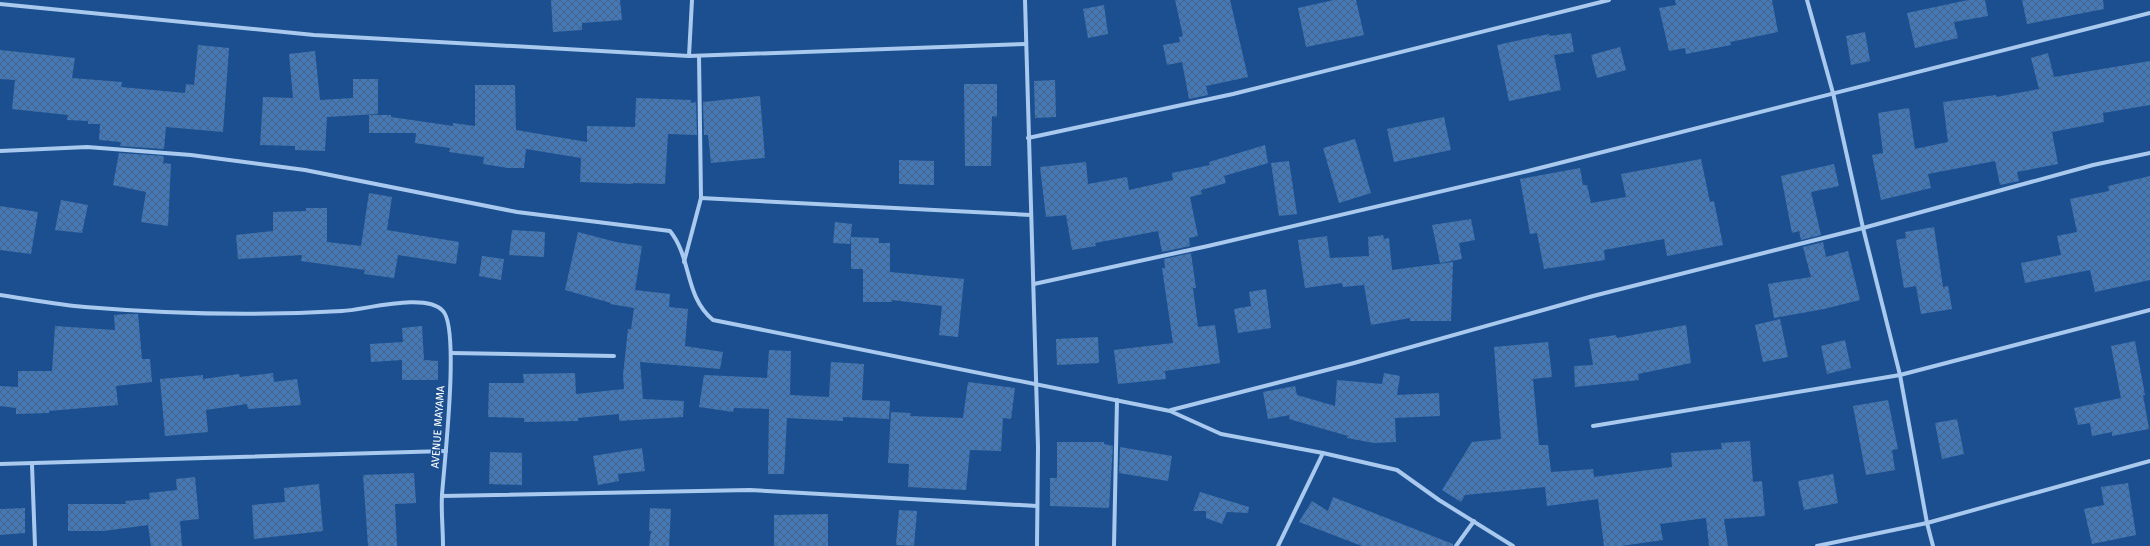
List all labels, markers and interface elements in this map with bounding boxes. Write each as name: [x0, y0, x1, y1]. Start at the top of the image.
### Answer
street label: AVENUE MAYAMA: [429, 385, 447, 469]

